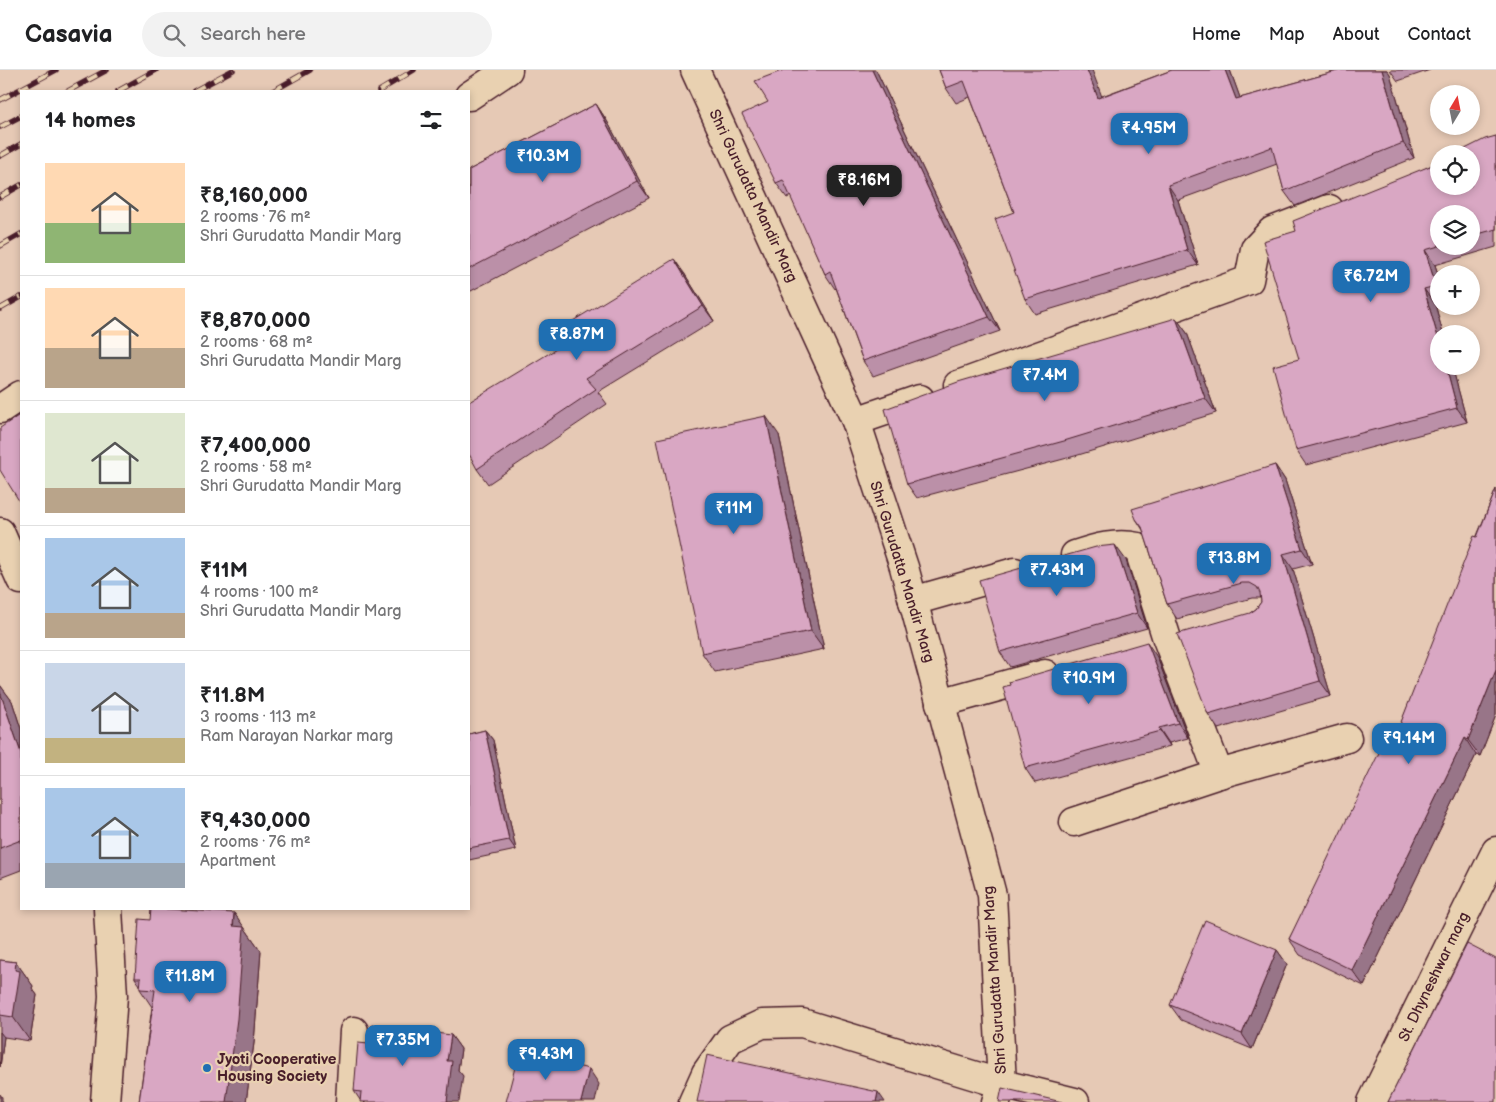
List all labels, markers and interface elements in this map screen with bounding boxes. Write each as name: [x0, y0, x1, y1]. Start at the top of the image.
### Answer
search box: [142, 12, 492, 57]
text: Casavia: [25, 20, 112, 49]
icon: search: [160, 21, 188, 49]
text: Search here: [200, 23, 306, 46]
text: Home: [1192, 24, 1241, 45]
text: Map: [1269, 24, 1305, 45]
text: About: [1333, 24, 1380, 45]
text: Contact: [1408, 24, 1471, 45]
north arrow: [1430, 85, 1480, 135]
map controls: [1430, 85, 1480, 375]
icon: filters: [417, 106, 445, 134]
street label: Shri Gurudatta Mandir Marg: [704, 106, 802, 286]
text: 14 homes: [45, 108, 136, 133]
pin: ₹4.95M: [1108, 112, 1190, 155]
text: ₹4.95M: [1122, 119, 1176, 138]
pin: ₹10.3M: [502, 140, 584, 183]
button: locate: [1430, 145, 1480, 195]
text: ₹10.3M: [517, 147, 569, 166]
pin: ₹8.16M: [823, 164, 905, 207]
text: ₹8.16M: [838, 171, 890, 190]
icon: home: [85, 183, 145, 243]
text: ₹8,160,000: [200, 183, 308, 208]
button: layers: [1430, 205, 1480, 255]
text: 2 rooms · 76 m²: [200, 208, 311, 227]
text: Shri Gurudatta Mandir Marg: [200, 227, 401, 246]
pin: ₹6.72M: [1330, 260, 1412, 303]
button: +: [1430, 265, 1480, 315]
text: ₹6.72M: [1344, 267, 1398, 286]
icon: home: [85, 308, 145, 368]
text: ₹8,870,000: [200, 308, 311, 333]
pin: ₹8.87M: [536, 318, 618, 361]
text: ₹8.87M: [550, 325, 604, 344]
button: −: [1430, 325, 1480, 375]
text: 2 rooms · 68 m²: [200, 333, 313, 352]
text: Shri Gurudatta Mandir Marg: [200, 352, 401, 371]
pin: ₹7.4M: [1010, 360, 1080, 402]
text: ₹7.4M: [1023, 366, 1067, 385]
icon: home: [85, 433, 145, 493]
text: ₹7,400,000: [200, 433, 311, 458]
text: 2 rooms · 58 m²: [200, 458, 312, 477]
text: Shri Gurudatta Mandir Marg: [200, 477, 401, 496]
street label: Shri Gurudatta Mandir Marg: [865, 479, 939, 665]
pin: ₹11M: [704, 492, 764, 535]
text: ₹11M: [716, 499, 752, 518]
pin: ₹13.8M: [1193, 542, 1275, 585]
text: ₹13.8M: [1208, 549, 1260, 568]
pin: ₹7.43M: [1016, 554, 1098, 597]
icon: home: [85, 558, 145, 618]
text: ₹11M: [200, 558, 248, 583]
text: ₹7.43M: [1030, 561, 1084, 580]
text: 4 rooms · 100 m²: [200, 583, 319, 602]
text: Shri Gurudatta Mandir Marg: [200, 602, 401, 621]
pin: ₹10.9M: [1048, 662, 1130, 705]
text: ₹10.9M: [1063, 669, 1115, 688]
icon: home: [85, 683, 145, 743]
text: ₹11.8M: [200, 683, 265, 708]
text: 3 rooms · 113 m²: [200, 708, 316, 727]
pin: ₹9.14M: [1368, 722, 1450, 765]
text: Ram Narayan Narkar marg: [200, 727, 393, 746]
text: ₹9.14M: [1383, 729, 1435, 748]
icon: home: [85, 808, 145, 868]
text: ₹9,430,000: [200, 808, 311, 833]
text: 2 rooms · 76 m²: [200, 833, 311, 852]
text: Apartment: [200, 852, 276, 871]
street label: Shri Gurudatta Mandir Marg: [979, 885, 1011, 1075]
street label: St. Dhyneshwar marg: [1394, 909, 1474, 1045]
pin: ₹11.8M: [149, 960, 231, 1003]
text: ₹11.8M: [165, 967, 215, 986]
pin: ₹7.35M: [362, 1024, 444, 1067]
text: ₹7.35M: [376, 1031, 430, 1050]
pin: ₹9.43M: [505, 1038, 587, 1081]
text: ₹9.43M: [519, 1045, 573, 1064]
place label: Jyoti Cooperative Housing Society: [217, 1050, 337, 1086]
marker: Jyoti Cooperative Housing Society: [201, 1062, 213, 1074]

